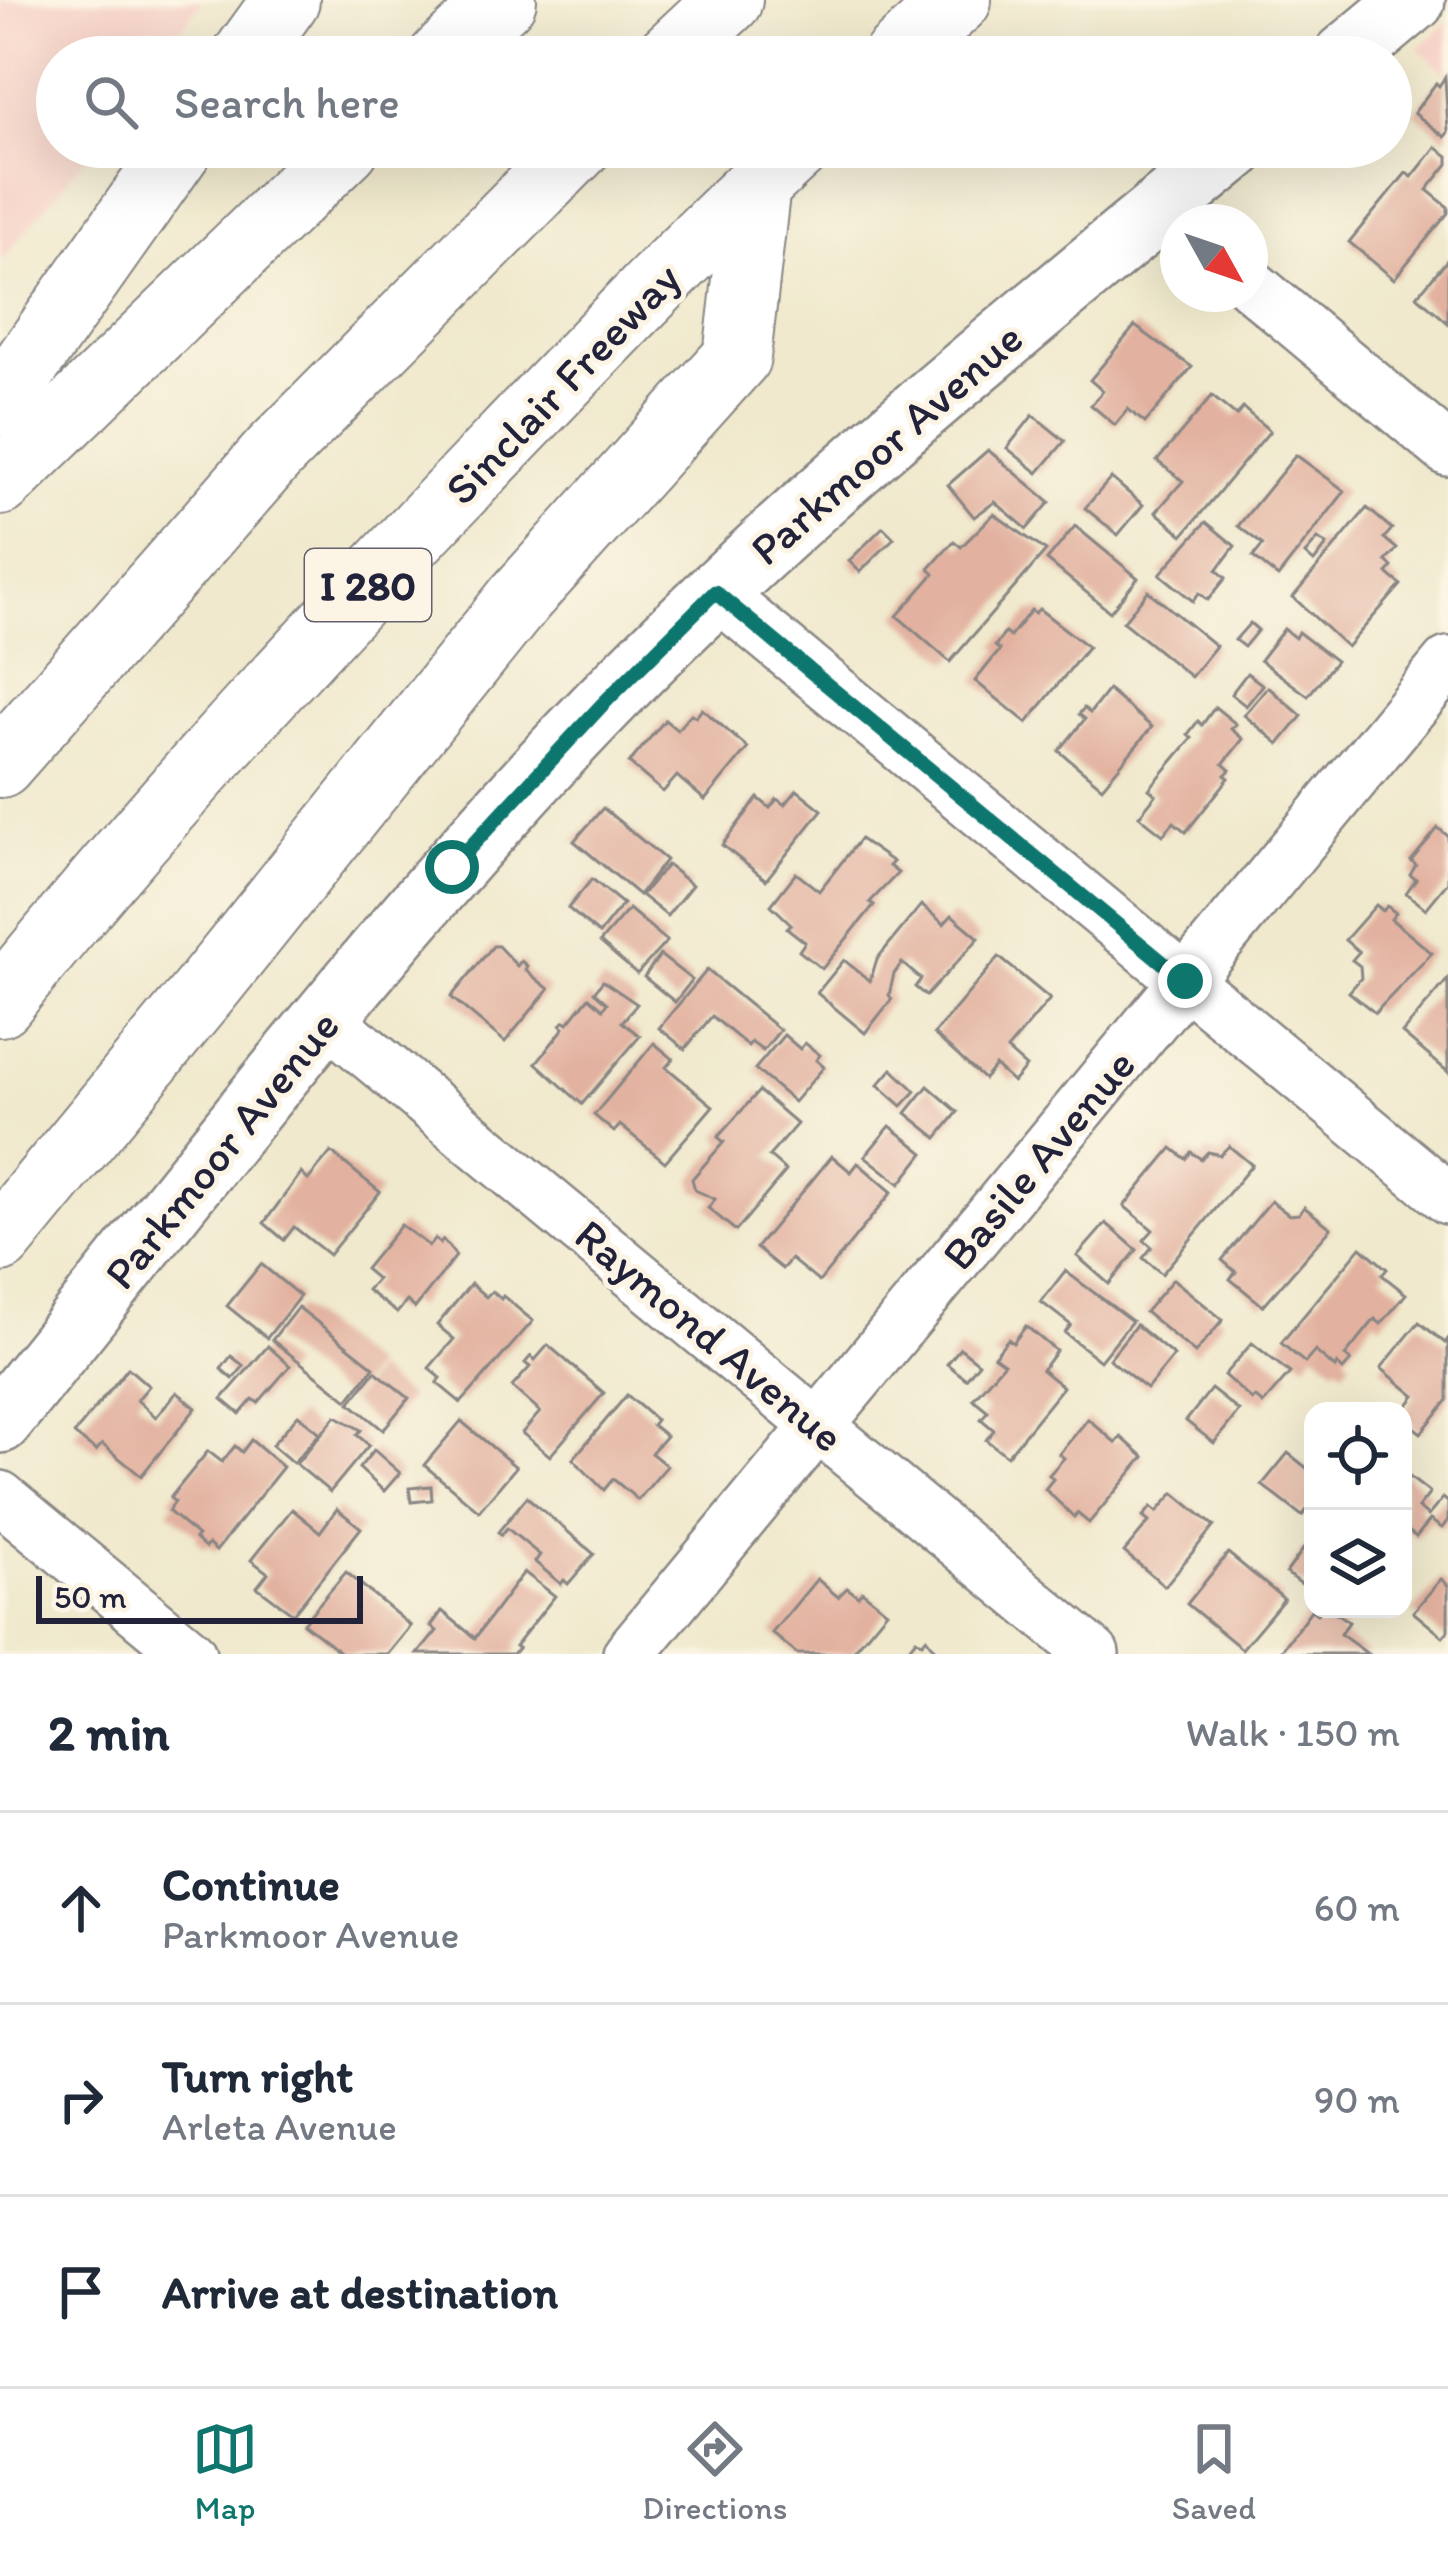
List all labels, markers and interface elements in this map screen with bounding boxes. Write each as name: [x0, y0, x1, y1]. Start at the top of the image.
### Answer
search box: [36, 36, 1412, 168]
icon: search: [78, 69, 144, 135]
text: Search here: [174, 75, 400, 129]
north arrow: [1160, 204, 1268, 312]
street label: Sinclair Freeway: [433, 251, 691, 515]
street label: Parkmoor Avenue: [739, 310, 1033, 576]
road number: I 280: [305, 549, 431, 621]
route start: [425, 840, 479, 894]
route end: [1158, 954, 1212, 1008]
street label: Parkmoor Avenue: [92, 999, 350, 1299]
street label: Basile Avenue: [930, 1038, 1146, 1280]
street label: Raymond Avenue: [565, 1207, 855, 1463]
map controls: [1304, 1402, 1412, 1618]
button: locate: [1304, 1402, 1412, 1510]
button: layers: [1304, 1510, 1412, 1618]
scale bar: [36, 1570, 363, 1623]
text: 50 m: [54, 1577, 127, 1616]
text: 2 min: [48, 1702, 169, 1763]
text: Walk · 150 m: [1186, 1709, 1400, 1756]
text: Continue: [162, 1857, 340, 1911]
icon: ahead: [48, 1875, 114, 1941]
text: 60 m: [1314, 1884, 1400, 1931]
text: Parkmoor Avenue: [162, 1911, 459, 1958]
text: Turn right: [162, 2049, 353, 2103]
icon: right: [48, 2067, 114, 2133]
text: 90 m: [1314, 2076, 1400, 2123]
text: Arleta Avenue: [162, 2103, 397, 2150]
icon: arrive: [48, 2259, 114, 2325]
text: Arrive at destination: [162, 2265, 558, 2319]
tab: Map: [192, 2416, 258, 2527]
tab: Directions: [642, 2416, 787, 2527]
tab: Saved: [1172, 2416, 1256, 2527]

